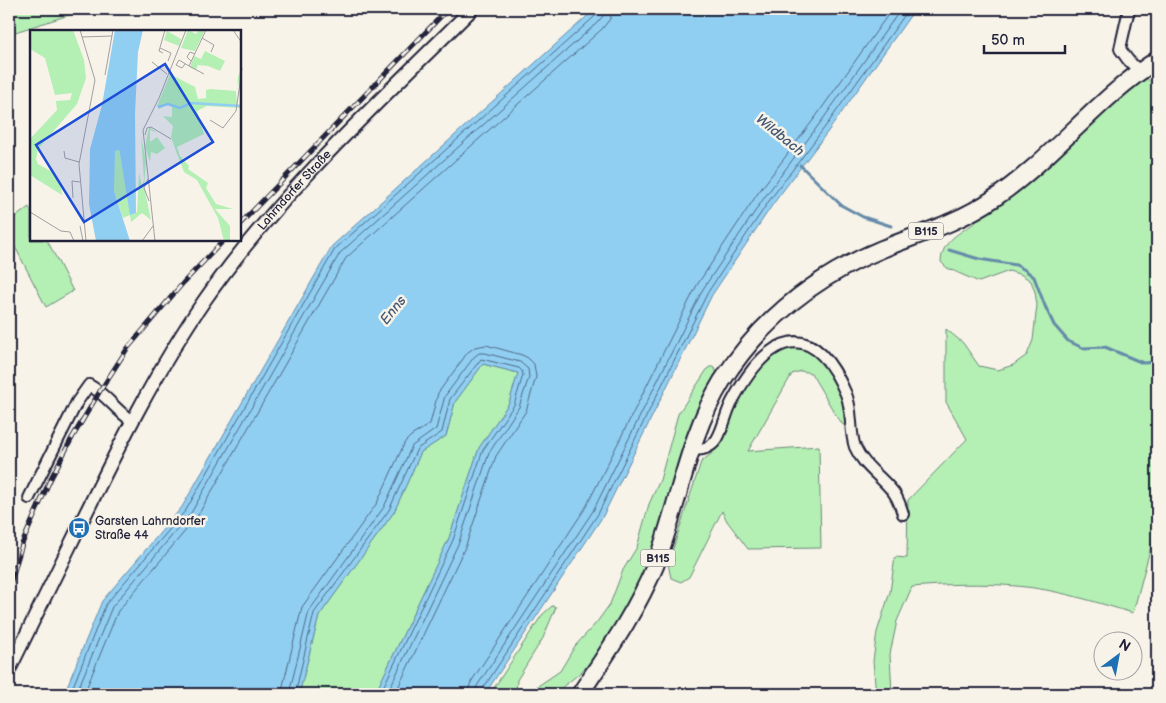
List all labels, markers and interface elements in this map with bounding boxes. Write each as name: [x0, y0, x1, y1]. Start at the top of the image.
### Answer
scale bar: [984, 22, 1065, 54]
inset map: [30, 30, 241, 241]
text: 50 m: [991, 31, 1025, 50]
water label: Wildbach: [752, 110, 808, 160]
street label: Lahrndorfer Straße: [254, 147, 334, 233]
road number: B115: [908, 222, 944, 240]
water label: Enns: [376, 292, 410, 328]
place label: Garsten Lahrndorfer Straße 44: [95, 514, 206, 543]
bus stop icon: Garsten Lahrndorfer Straße 44: [67, 516, 91, 540]
road number: B115: [640, 550, 676, 566]
north arrow: [1094, 630, 1144, 680]
text: N: [1116, 635, 1134, 655]

